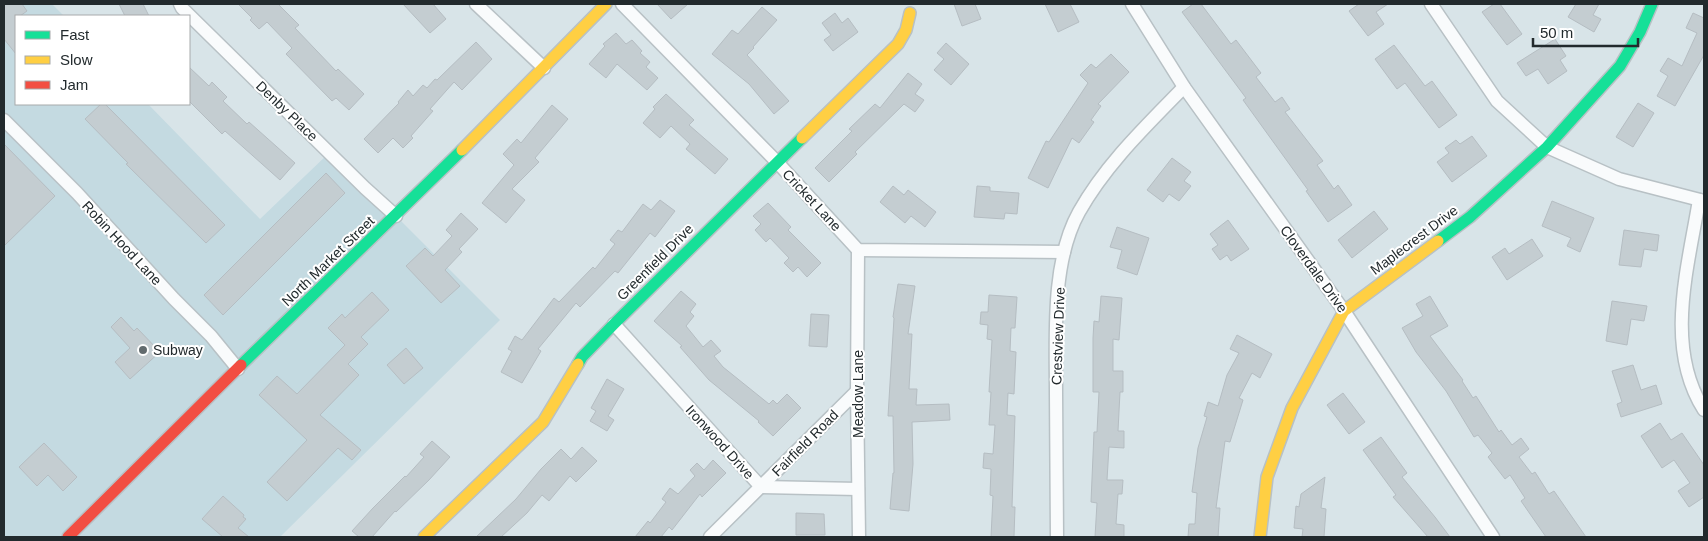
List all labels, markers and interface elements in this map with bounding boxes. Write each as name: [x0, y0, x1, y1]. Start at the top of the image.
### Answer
legend: [15, 15, 190, 105]
scale bar: [1533, 15, 1638, 47]
text: 50 m: [1540, 24, 1573, 41]
text: Fast: [60, 26, 90, 43]
text: Slow: [60, 51, 93, 68]
text: Jam: [60, 76, 88, 93]
street label: Denby Place: [253, 78, 321, 144]
street label: Cricket Lane: [779, 166, 845, 234]
street label: Robin Hood Lane: [79, 198, 165, 288]
street label: Maplecrest Drive: [1367, 202, 1461, 278]
street label: North Market Street: [279, 213, 378, 309]
street label: Greenfield Drive: [614, 220, 697, 303]
street label: Cloverdale Drive: [1277, 222, 1351, 316]
street label: Crestview Drive: [1048, 287, 1068, 385]
place label: Subway: [153, 342, 203, 358]
marker: Subway: [137, 344, 149, 356]
street label: Meadow Lane: [850, 350, 866, 438]
street label: Ironwood Drive: [683, 402, 758, 482]
street label: Fairfield Road: [769, 407, 841, 479]

